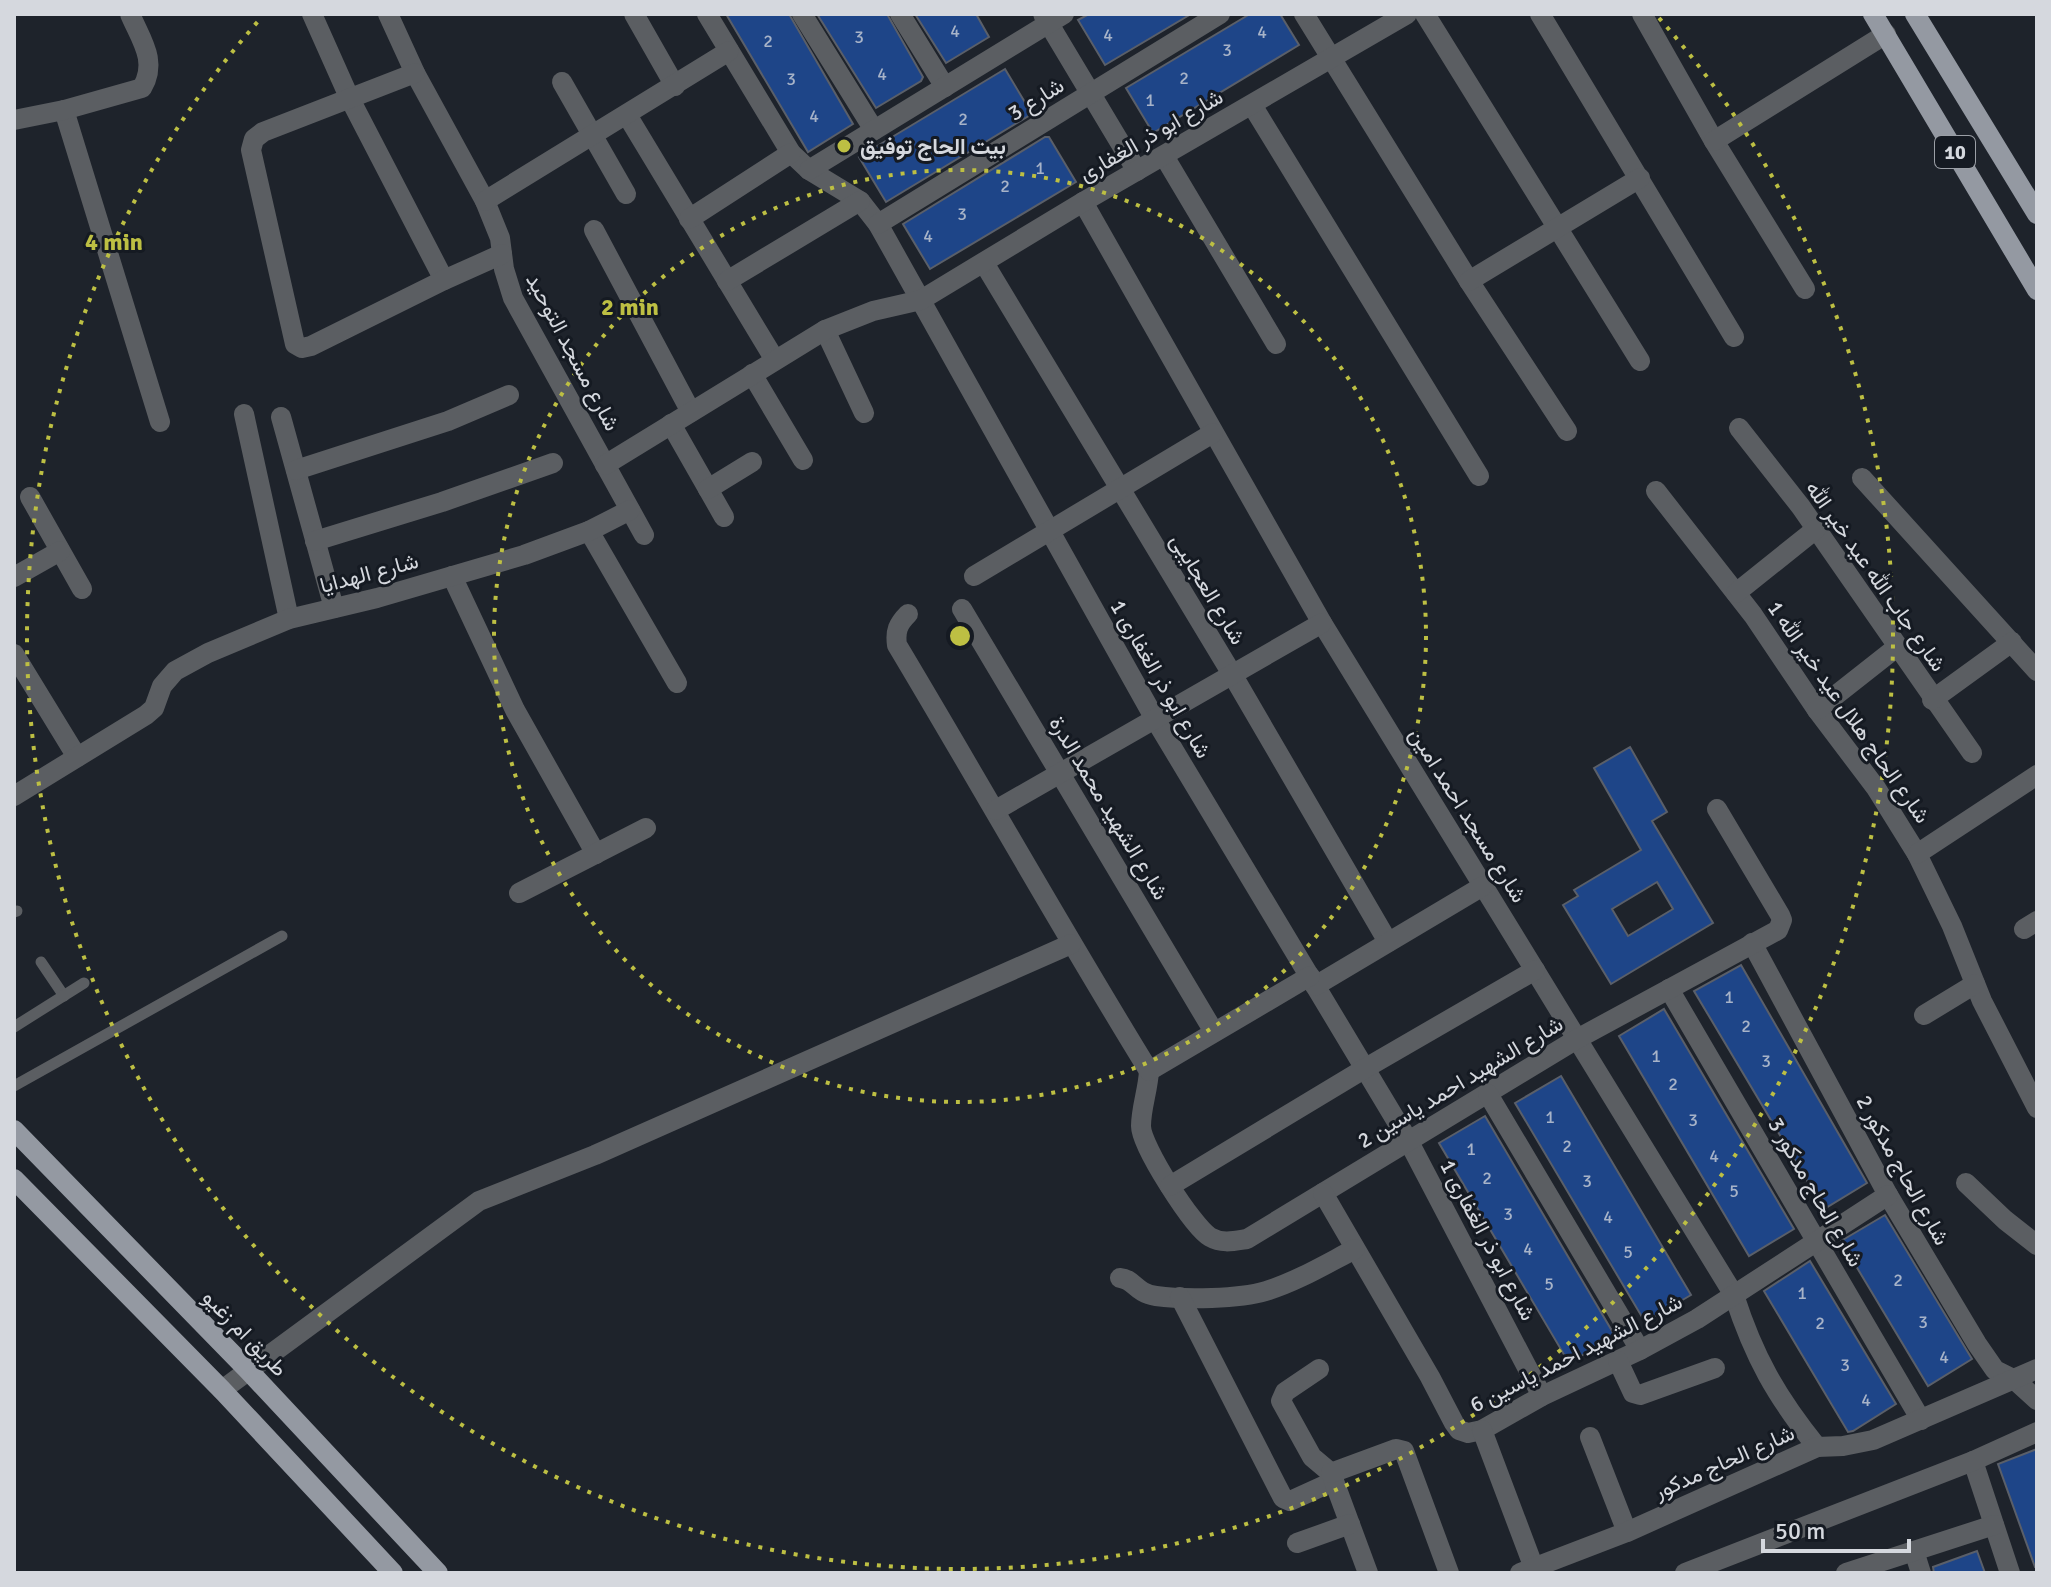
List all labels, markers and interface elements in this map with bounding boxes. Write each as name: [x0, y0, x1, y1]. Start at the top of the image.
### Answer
house number: 4: [950, 20, 960, 42]
house number: 4: [1257, 21, 1267, 43]
house number: 4: [1103, 24, 1113, 46]
house number: 3: [854, 26, 864, 48]
house number: 2: [763, 30, 773, 52]
house number: 3: [1222, 39, 1232, 61]
house number: 4: [877, 63, 887, 85]
house number: 2: [1179, 67, 1189, 89]
house number: 3: [786, 68, 796, 90]
street label: شارع 3: [1003, 71, 1070, 127]
street label: شارع ابو ذر الغفارى: [1074, 83, 1228, 188]
house number: 1: [1145, 89, 1155, 111]
house number: 4: [809, 105, 819, 127]
house number: 2: [958, 108, 968, 130]
place label: بيت الحاج توفيق: [860, 133, 1006, 161]
road number: 10: [1935, 136, 1975, 168]
marker: بيت الحاج توفيق: [835, 137, 853, 155]
house number: 1: [1035, 157, 1045, 179]
house number: 2: [1000, 175, 1010, 197]
house number: 3: [957, 203, 967, 225]
house number: 4: [923, 225, 933, 247]
text: 4 min: [85, 227, 143, 257]
street label: شارع مسجد التوحيد: [519, 269, 626, 436]
text: 2 min: [601, 292, 659, 322]
street label: شارع جاب الله عيد خير الله: [1799, 475, 1952, 677]
street label: شارع العجايبى: [1163, 529, 1252, 650]
street label: شارع الهدايا: [317, 547, 421, 600]
street label: شارع ابو ذر الغفارى 1: [1104, 595, 1217, 764]
street label: شارع الحاج هلال عيد خير الله 1: [1761, 596, 1936, 829]
centre of rings: [946, 622, 974, 650]
street label: شارع الشهيد محمد الدرة: [1043, 711, 1175, 905]
street label: شارع مسجد احمد امين: [1402, 722, 1533, 908]
house number: 1: [1724, 986, 1734, 1008]
street label: شارع الشهيد احمد ياسين 2: [1353, 1010, 1567, 1154]
house number: 2: [1741, 1015, 1751, 1037]
house number: 1: [1651, 1045, 1661, 1067]
house number: 3: [1761, 1050, 1771, 1072]
house number: 2: [1668, 1073, 1678, 1095]
street label: شارع الحاج مدكور 2: [1850, 1090, 1955, 1250]
house number: 1: [1545, 1106, 1555, 1128]
house number: 3: [1688, 1109, 1698, 1131]
street label: شارع الحاج مدكور 3: [1761, 1113, 1870, 1272]
house number: 2: [1562, 1135, 1572, 1157]
house number: 1: [1466, 1138, 1476, 1160]
house number: 4: [1709, 1145, 1719, 1167]
street label: شارع ابو ذر الغفارى 1: [1433, 1155, 1542, 1326]
house number: 2: [1482, 1167, 1492, 1189]
house number: 3: [1582, 1170, 1592, 1192]
house number: 5: [1729, 1180, 1739, 1202]
house number: 3: [1503, 1203, 1513, 1225]
house number: 4: [1603, 1206, 1613, 1228]
house number: 4: [1523, 1238, 1533, 1260]
house number: 5: [1623, 1241, 1633, 1263]
house number: 2: [1893, 1269, 1903, 1291]
house number: 5: [1544, 1273, 1554, 1295]
house number: 1: [1797, 1282, 1807, 1304]
street label: طريق ام زغيو: [196, 1284, 293, 1383]
street label: شارع الشهيد احمد ياسين 6: [1465, 1288, 1687, 1419]
house number: 3: [1918, 1311, 1928, 1333]
house number: 2: [1815, 1312, 1825, 1334]
house number: 4: [1939, 1346, 1949, 1368]
house number: 3: [1840, 1354, 1850, 1376]
house number: 4: [1861, 1389, 1871, 1411]
street label: شارع الحاج مدكور: [1649, 1419, 1799, 1506]
scale bar: [1763, 1503, 1909, 1553]
text: 50 m: [1775, 1516, 1825, 1546]

